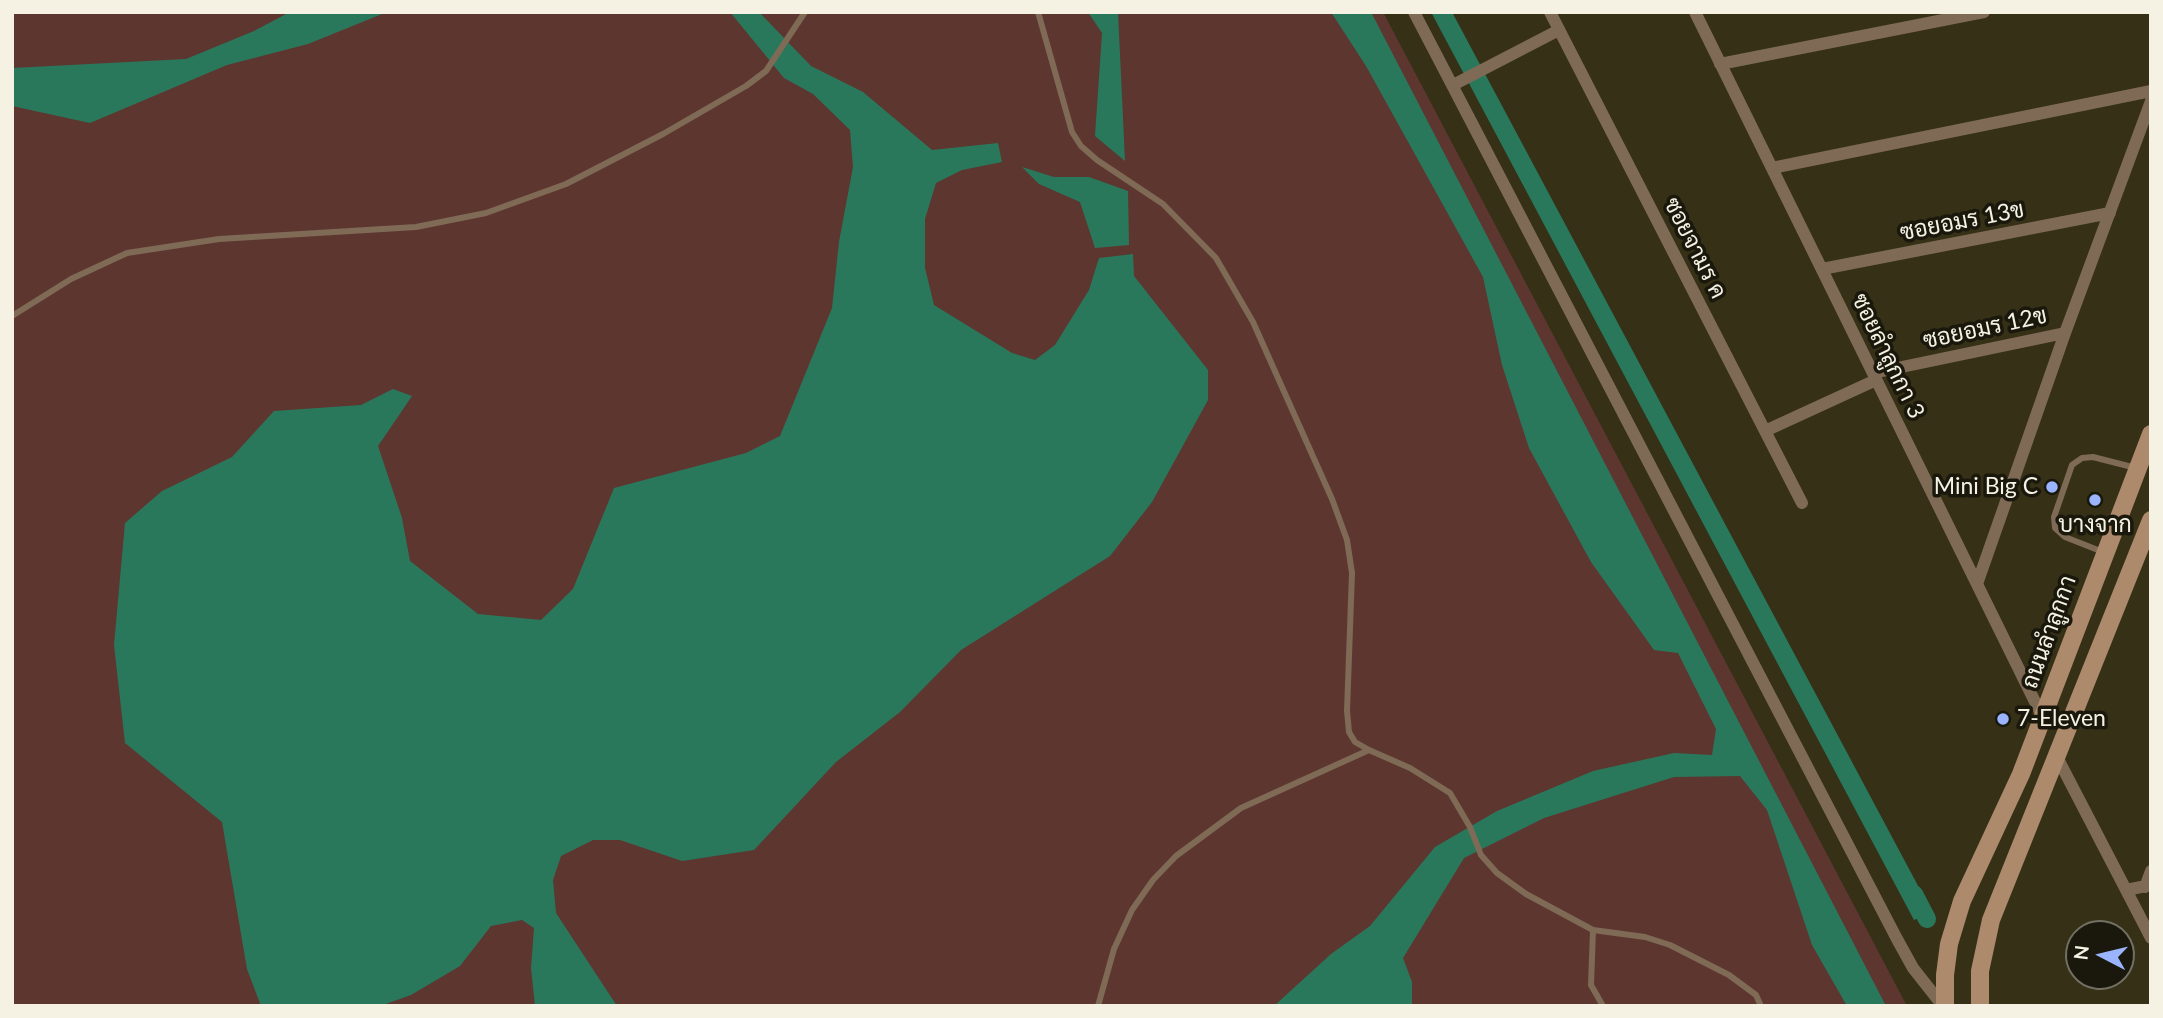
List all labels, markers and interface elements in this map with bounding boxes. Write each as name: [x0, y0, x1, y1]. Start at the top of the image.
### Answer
street label: ซอยจามร ค: [1658, 193, 1732, 303]
street label: ซอยอมร 13ข: [1898, 195, 2026, 247]
street label: ซอยลำลูกกา 3: [1846, 289, 1930, 423]
street label: ซอยอมร 12ข: [1921, 301, 2049, 355]
place label: Mini Big C: [1934, 473, 2038, 501]
marker: Mini Big C: [2044, 479, 2060, 495]
marker: บางจาก: [2087, 492, 2103, 508]
place label: บางจาก: [2058, 511, 2132, 539]
street label: ถนนลำลูกกา: [2016, 572, 2082, 692]
place label: 7-Eleven: [2017, 705, 2106, 733]
marker: 7-Eleven: [1995, 711, 2011, 727]
north arrow: [2065, 920, 2135, 990]
text: N: [2068, 944, 2093, 961]

